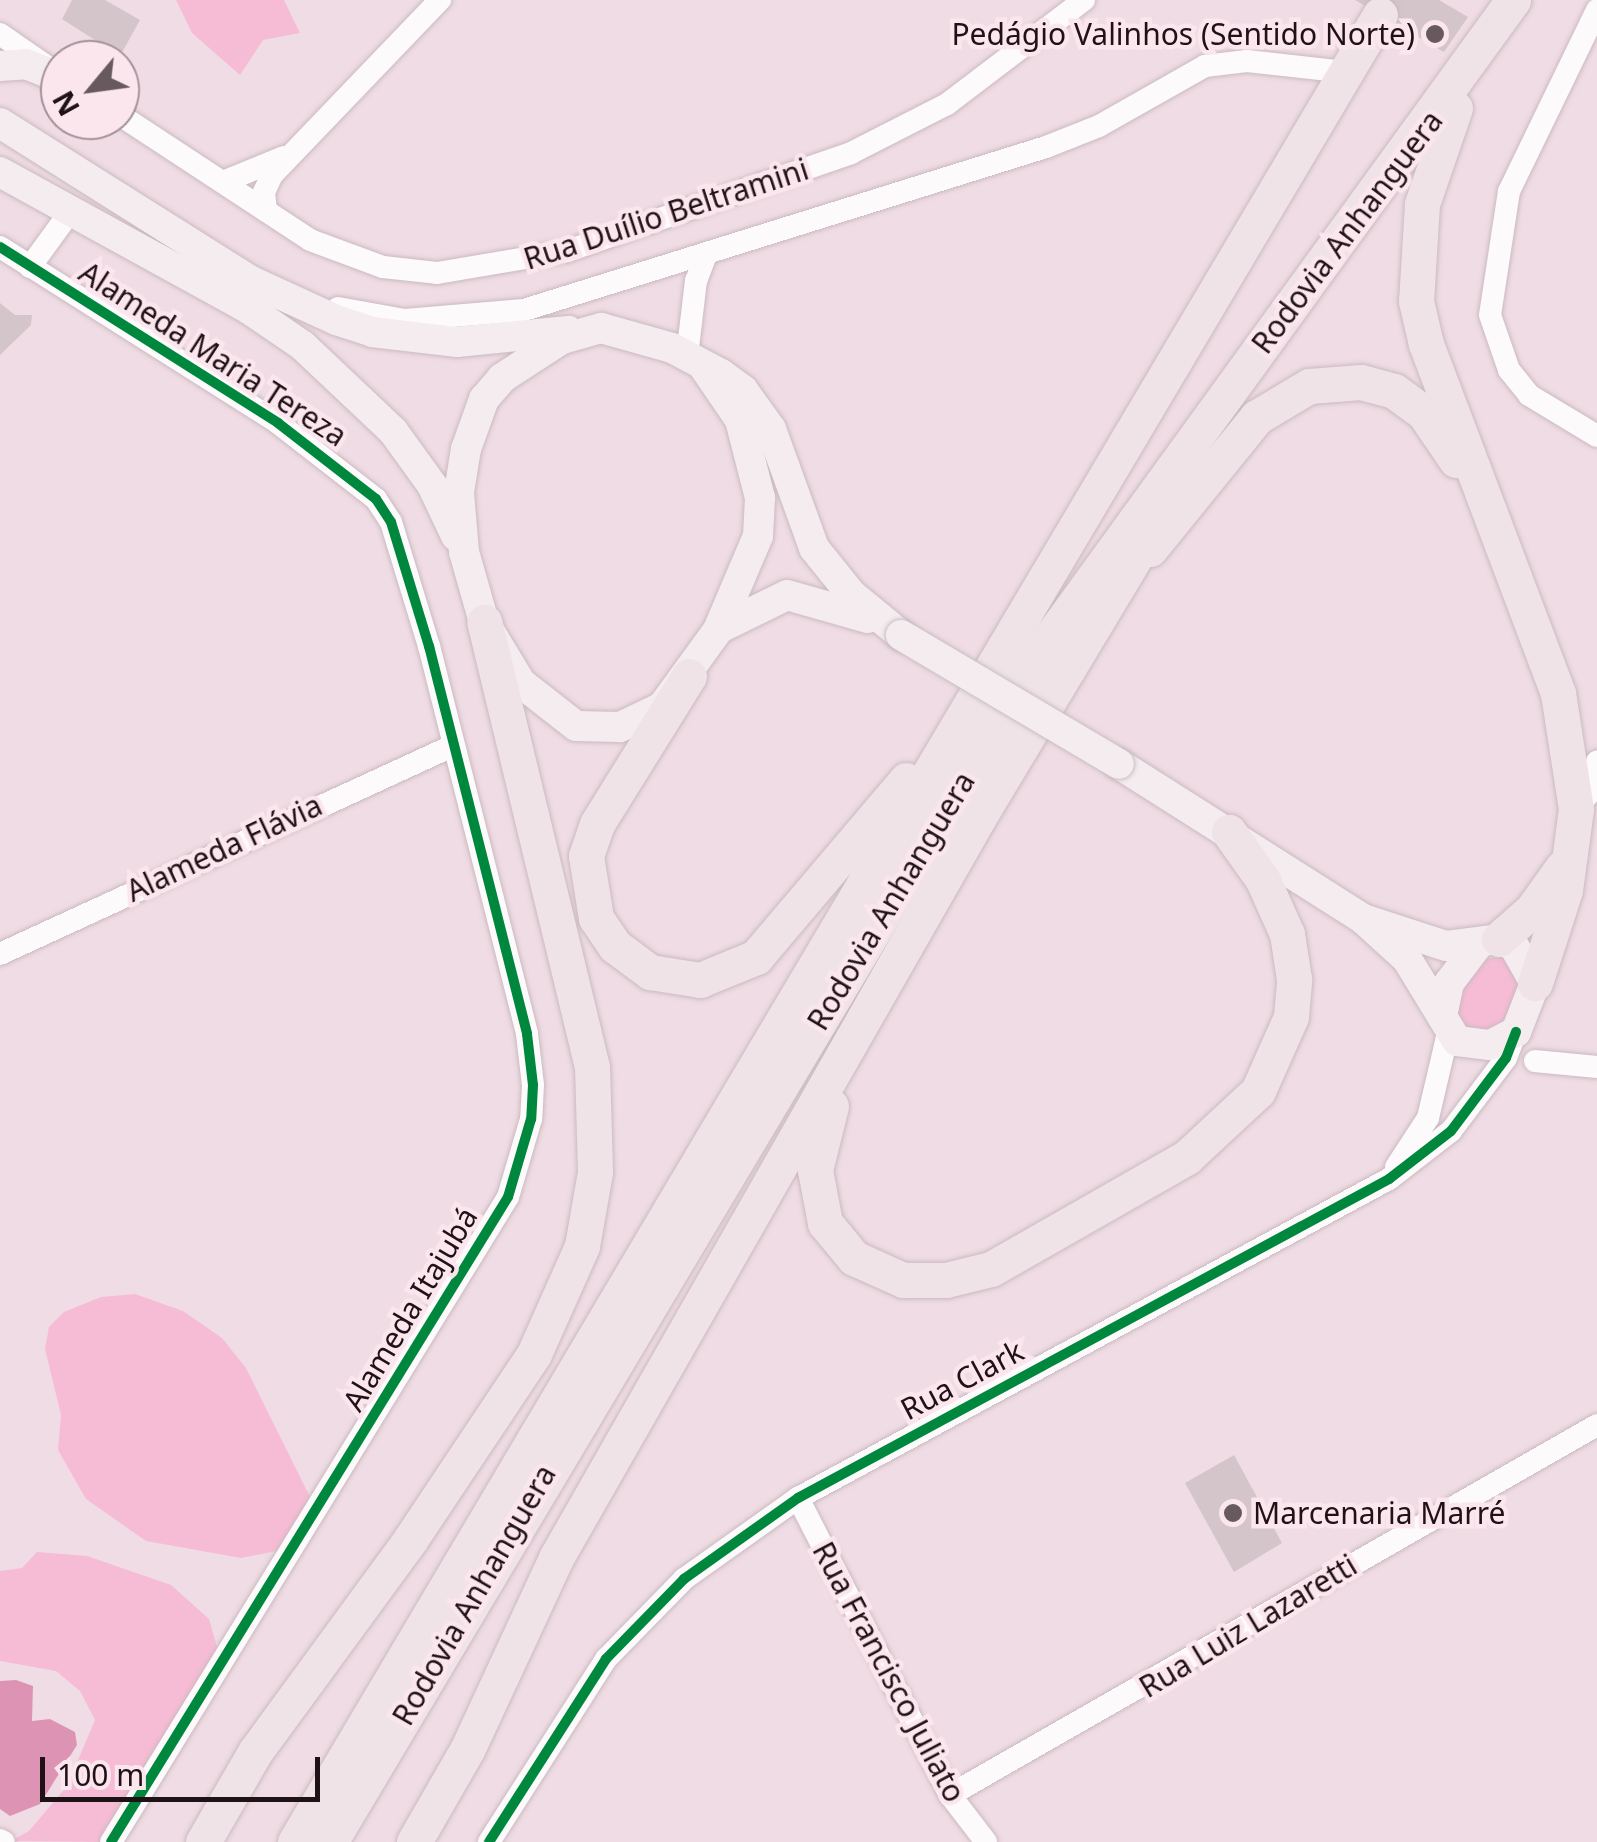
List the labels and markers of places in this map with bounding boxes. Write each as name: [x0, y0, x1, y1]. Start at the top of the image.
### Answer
place label: Pedágio Valinhos (Sentido Norte): [951, 16, 1415, 52]
marker: Pedágio Valinhos (Sentido Norte): [1424, 23, 1446, 45]
place label: Marcenaria Marré: [1253, 1495, 1505, 1531]
marker: Marcenaria Marré: [1222, 1502, 1244, 1524]

